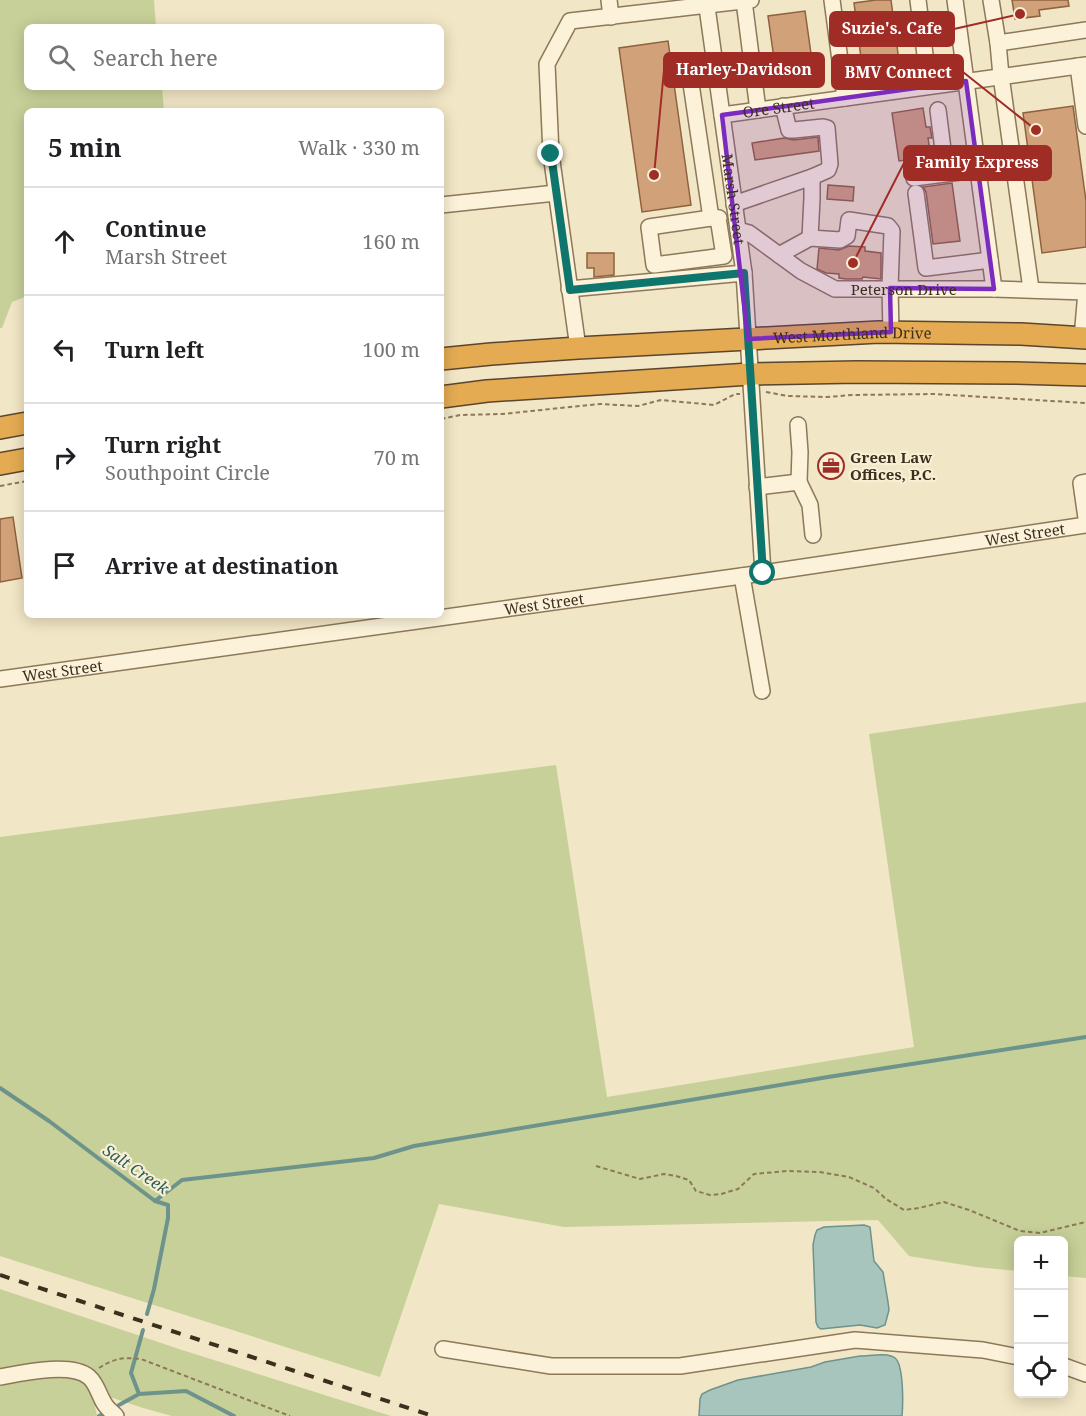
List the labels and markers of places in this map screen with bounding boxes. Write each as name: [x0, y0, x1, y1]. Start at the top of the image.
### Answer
callout: Suzie's. Cafe: [830, 12, 954, 46]
callout: Harley-Davidson: [664, 53, 824, 87]
callout: BMV Connect: [832, 55, 963, 89]
callout: Family Express: [904, 146, 1051, 180]
place label: Green Law Offices, P.C.: [850, 447, 936, 484]
office icon: Green Law Offices, P.C.: [816, 451, 846, 481]

